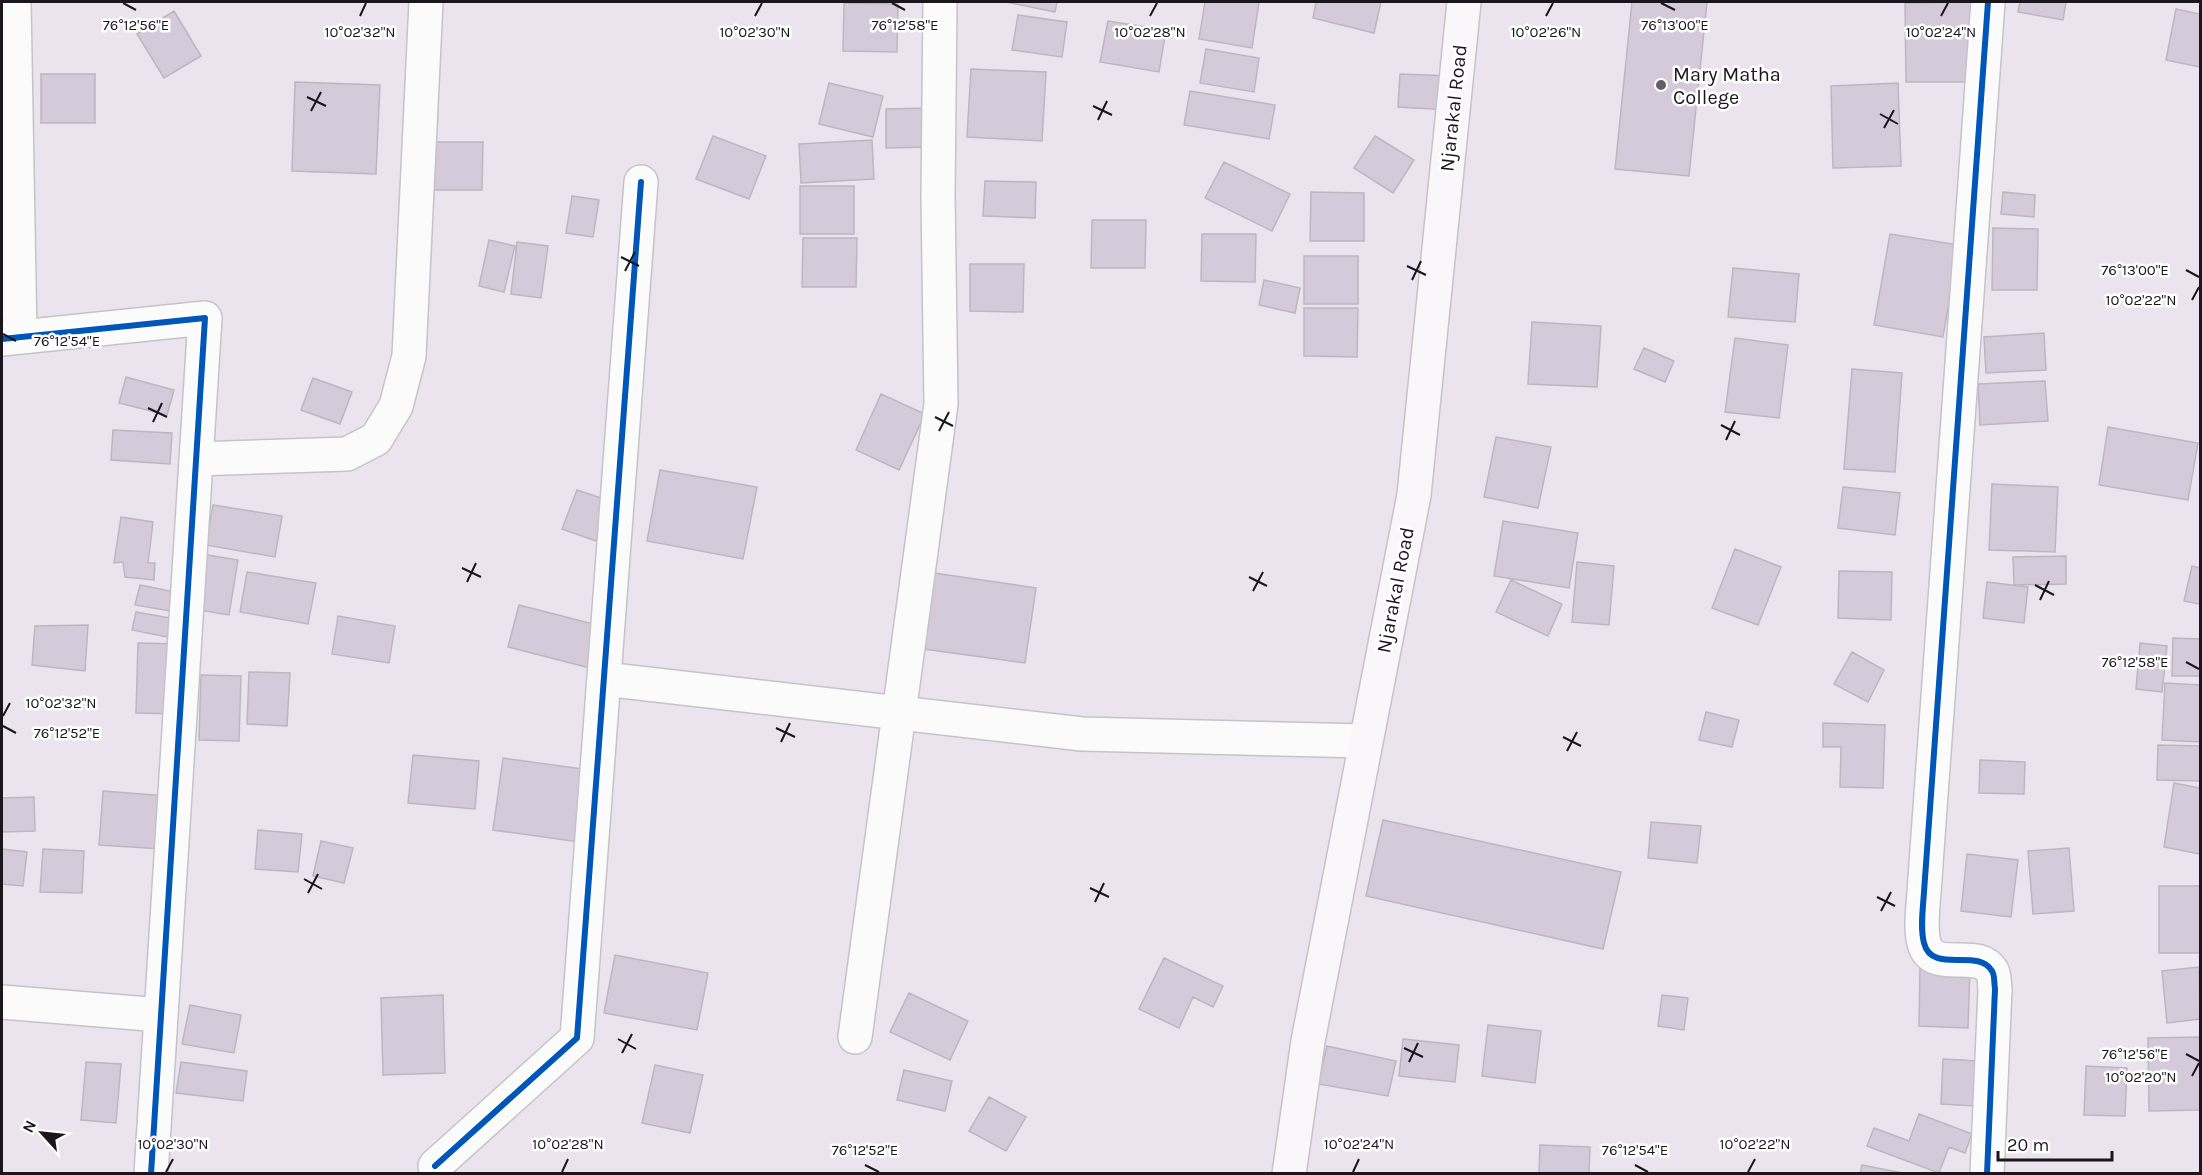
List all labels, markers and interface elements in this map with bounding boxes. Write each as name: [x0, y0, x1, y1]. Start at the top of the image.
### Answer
text: 76°12'56"E: [103, 16, 169, 34]
text: 76°12'58"E: [871, 16, 939, 34]
text: 76°13'00"E: [1641, 16, 1709, 34]
text: 10°02'32"N: [325, 23, 395, 41]
text: 10°02'30"N: [719, 23, 791, 41]
text: 10°02'28"N: [1114, 23, 1186, 41]
text: 10°02'26"N: [1511, 23, 1581, 41]
text: 10°02'24"N: [1906, 23, 1976, 41]
street label: Njarakal Road: [1435, 43, 1472, 173]
place label: Mary Matha College: [1673, 63, 1781, 109]
marker: Mary Matha College: [1654, 78, 1668, 92]
text: 76°13'00"E: [2101, 261, 2169, 279]
text: 10°02'22"N: [2106, 291, 2176, 309]
text: 76°12'54"E: [34, 332, 100, 350]
street label: Njarakal Road: [1372, 525, 1419, 655]
text: 76°12'58"E: [2101, 653, 2169, 671]
text: 10°02'32"N: [26, 694, 96, 712]
text: 76°12'52"E: [34, 724, 100, 742]
text: 76°12'56"E: [2102, 1045, 2168, 1063]
text: 10°02'20"N: [2105, 1068, 2177, 1086]
north arrow: [12, 1103, 72, 1163]
text: N: [18, 1117, 40, 1136]
scale bar: [1998, 1124, 2112, 1162]
text: 20 m: [2007, 1134, 2049, 1156]
text: 10°02'30"N: [137, 1135, 209, 1153]
text: 10°02'28"N: [532, 1135, 604, 1153]
text: 10°02'24"N: [1324, 1135, 1394, 1153]
text: 10°02'22"N: [1720, 1135, 1790, 1153]
text: 76°12'52"E: [832, 1141, 898, 1159]
text: 76°12'54"E: [1602, 1141, 1668, 1159]

